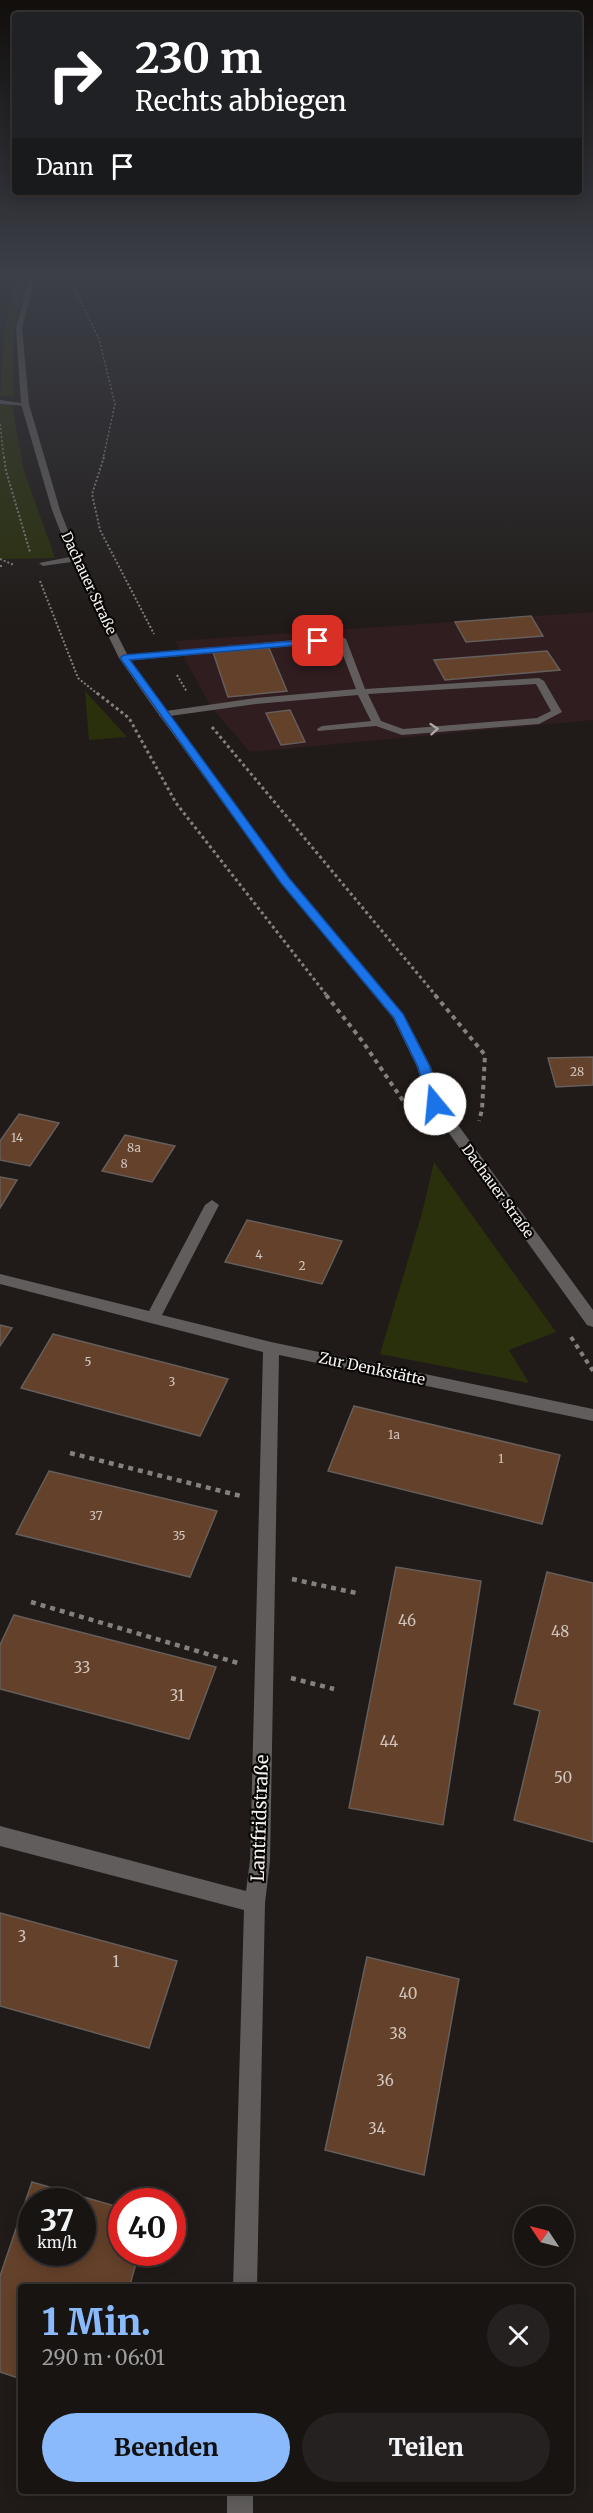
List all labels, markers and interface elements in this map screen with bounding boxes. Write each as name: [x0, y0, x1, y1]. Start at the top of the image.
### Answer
text: 230 m: [135, 32, 262, 84]
icon: right: [36, 36, 114, 114]
text: Rechts abbiegen: [135, 84, 347, 118]
icon: arrive: [106, 150, 139, 183]
text: Dann: [36, 153, 94, 181]
street label: Dachauer Straße: [57, 529, 121, 637]
pin: [292, 615, 343, 666]
icon: arrive: [301, 624, 334, 657]
one-way arrow: [430, 723, 439, 736]
house number: 28: [570, 1064, 584, 1079]
position arrow: [403, 1072, 467, 1136]
house number: 14: [11, 1130, 24, 1145]
house number: 8a: [127, 1140, 141, 1155]
street label: Dachauer Straße: [458, 1141, 538, 1241]
house number: 8: [120, 1156, 128, 1171]
house number: 4: [255, 1247, 263, 1262]
house number: 2: [298, 1258, 306, 1273]
street label: Zur Denkstätte: [317, 1348, 427, 1389]
house number: 5: [84, 1354, 92, 1369]
house number: 3: [169, 1374, 176, 1389]
house number: 1a: [388, 1427, 400, 1442]
house number: 1: [498, 1451, 504, 1466]
house number: 37: [89, 1508, 103, 1523]
house number: 35: [172, 1528, 186, 1543]
house number: 46: [398, 1611, 416, 1630]
house number: 48: [551, 1622, 569, 1641]
house number: 33: [74, 1658, 90, 1677]
house number: 31: [170, 1686, 185, 1705]
house number: 44: [380, 1732, 398, 1751]
street label: Lantfridstraße: [246, 1754, 273, 1882]
house number: 50: [554, 1768, 572, 1787]
house number: 3: [18, 1927, 26, 1946]
house number: 1: [113, 1952, 120, 1971]
house number: 40: [399, 1984, 417, 2003]
house number: 38: [389, 2024, 407, 2043]
house number: 36: [376, 2071, 394, 2090]
house number: 34: [368, 2119, 386, 2138]
speed limit sign: 40: [108, 2188, 186, 2266]
text: 37: [40, 2201, 74, 2239]
north arrow: [514, 2206, 574, 2266]
map controls: [514, 2206, 574, 2266]
text: km/h: [37, 2233, 77, 2252]
text: 1 Min.: [42, 2300, 151, 2345]
button: close: [487, 2304, 550, 2367]
text: 290 m · 06:01: [42, 2345, 165, 2370]
button: Beenden: [42, 2413, 290, 2482]
button: Teilen: [302, 2413, 550, 2482]

